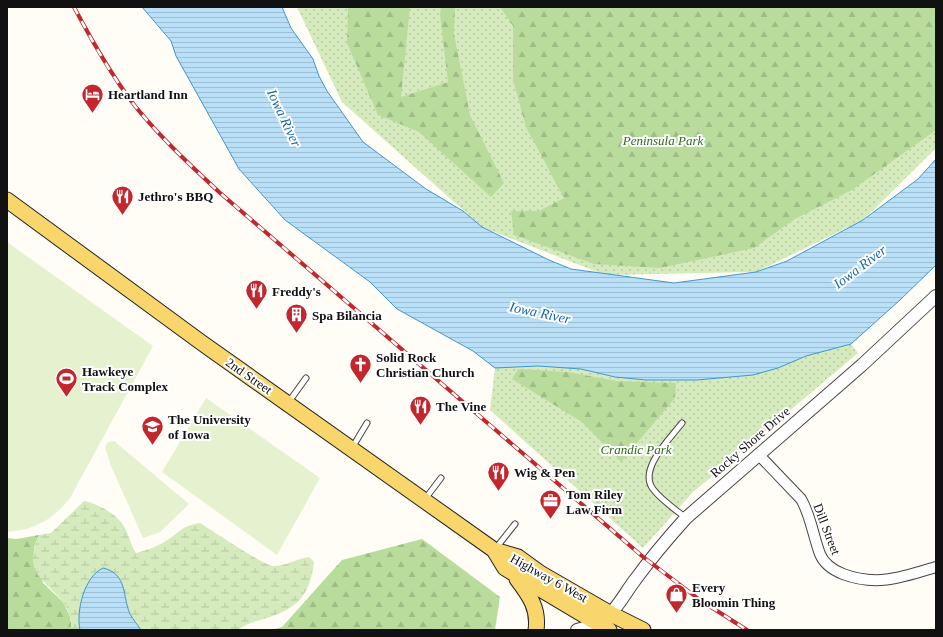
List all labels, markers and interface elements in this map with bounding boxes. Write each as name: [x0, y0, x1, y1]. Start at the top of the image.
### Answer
hotel icon: Heartland Inn: [80, 81, 106, 114]
water label: Iowa River: [264, 86, 304, 150]
place label: Heartland Inn: [108, 87, 189, 102]
park label: Peninsula Park: [622, 133, 703, 148]
restaurant icon: Jethro's BBQ: [110, 183, 136, 216]
place label: Jethro's BBQ: [138, 189, 213, 204]
water label: Iowa River: [830, 242, 890, 292]
restaurant icon: Freddy's: [243, 278, 269, 311]
place label: Freddy's: [272, 284, 321, 299]
water label: Iowa River: [507, 299, 572, 327]
building icon: Spa Bilancia: [283, 302, 309, 335]
place label: Spa Bilancia: [312, 308, 382, 323]
place label: Solid Rock Christian Church: [376, 350, 475, 380]
church icon: Solid Rock Christian Church: [348, 351, 374, 384]
street label: 2nd Street: [223, 355, 275, 398]
place label: Hawkeye Track Complex: [82, 364, 169, 394]
sports icon: Hawkeye Track Complex: [53, 365, 79, 398]
restaurant icon: The Vine: [407, 393, 433, 426]
place label: The Vine: [436, 399, 486, 414]
street label: Rocky Shore Drive: [707, 403, 793, 481]
place label: The University of Iowa: [168, 412, 251, 442]
school or university icon: The University of Iowa: [140, 413, 166, 446]
park label: Crandic Park: [600, 442, 672, 457]
restaurant icon: Wig & Pen: [486, 459, 512, 492]
place label: Wig & Pen: [514, 465, 576, 480]
place label: Tom Riley Law Firm: [566, 487, 623, 517]
office icon: Tom Riley Law Firm: [538, 488, 564, 521]
street label: Dill Street: [810, 501, 844, 557]
street label: Highway 6 West: [508, 551, 591, 606]
place label: Every Bloomin Thing: [692, 580, 776, 610]
shop icon: Every Bloomin Thing: [663, 581, 689, 614]

